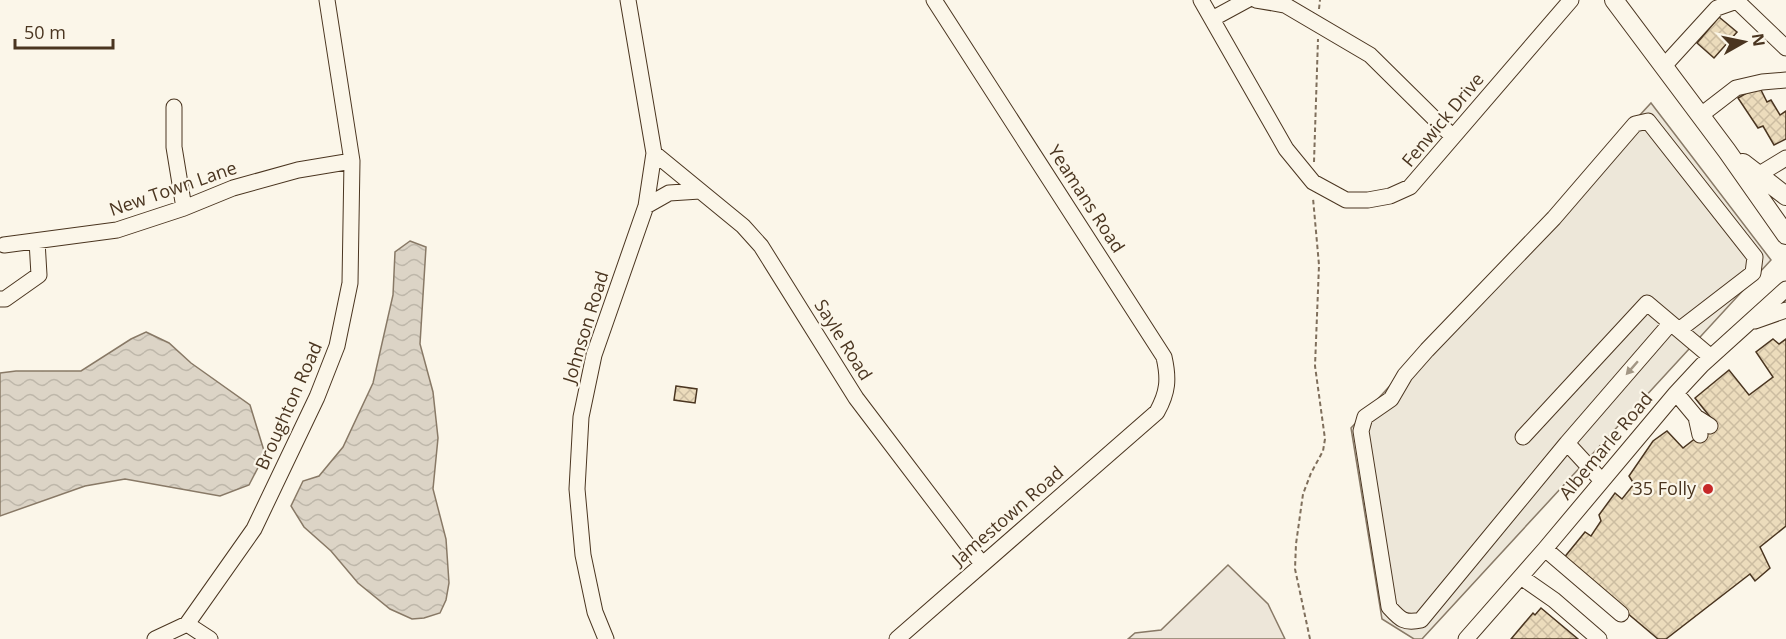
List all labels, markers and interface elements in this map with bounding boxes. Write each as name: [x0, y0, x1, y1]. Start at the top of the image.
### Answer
scale bar: [15, 12, 112, 50]
north arrow: [1714, 12, 1774, 72]
text: 50 m: [24, 20, 66, 44]
text: N: [1747, 32, 1771, 48]
street label: Fenwick Drive: [1396, 67, 1489, 171]
street label: Yeamans Road: [1043, 140, 1131, 257]
street label: New Town Lane: [106, 155, 240, 221]
street label: Johnson Road: [556, 268, 613, 388]
street label: Sayle Road: [810, 294, 878, 384]
street label: Broughton Road: [249, 338, 327, 473]
one-way arrow: [1625, 360, 1638, 376]
street label: Albemarle Road: [1553, 387, 1657, 504]
street label: Jamestown Road: [945, 460, 1068, 572]
place label: 35 Folly: [1633, 476, 1697, 500]
marker: 35 Folly: [1701, 482, 1715, 496]

